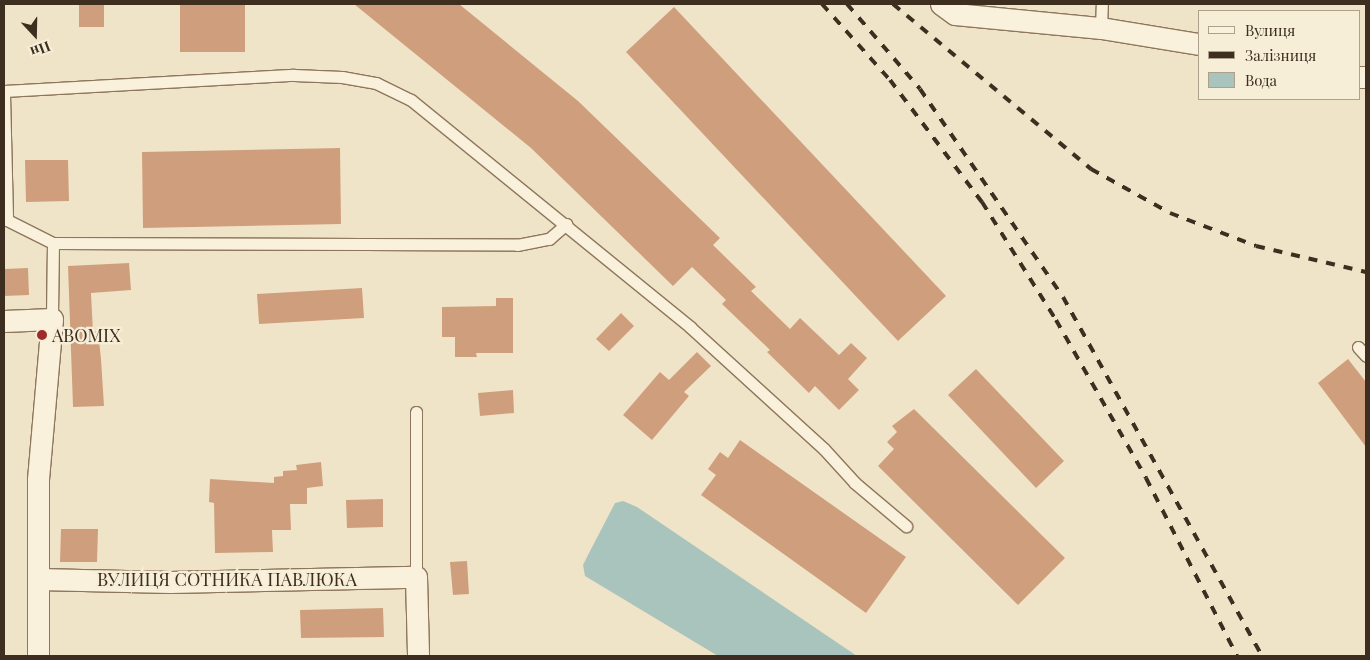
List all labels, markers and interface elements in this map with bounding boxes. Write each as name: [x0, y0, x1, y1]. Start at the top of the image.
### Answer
north arrow: [10, 10, 60, 60]
legend: [1198, 10, 1360, 100]
text: Вулиця: [1245, 20, 1295, 40]
text: Пн: [28, 37, 53, 62]
text: Залізниця: [1245, 45, 1316, 65]
text: Вода: [1245, 70, 1277, 90]
place label: ABOMIX: [52, 324, 121, 346]
marker: ABOMIX: [36, 329, 48, 341]
street label: ВУЛИЦЯ СОТНИКА ПАВЛЮКА: [97, 568, 357, 590]

